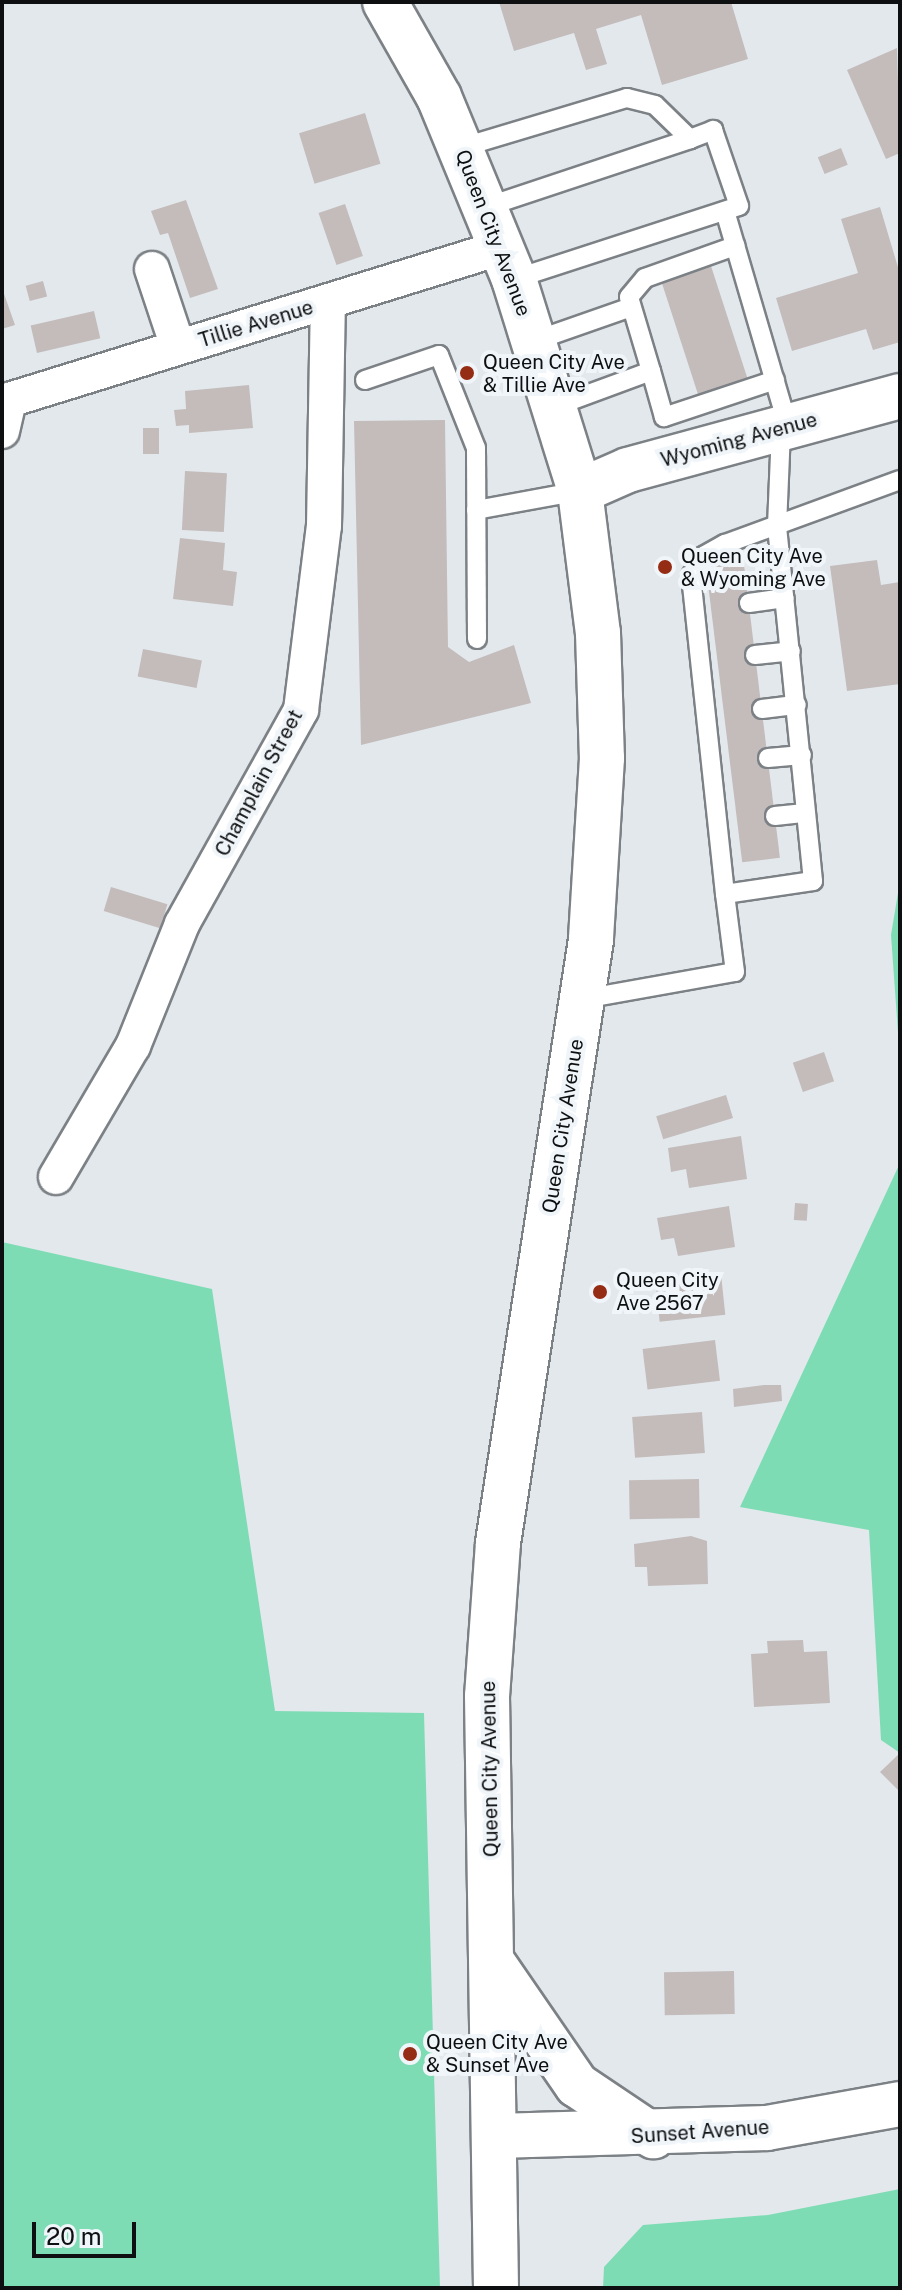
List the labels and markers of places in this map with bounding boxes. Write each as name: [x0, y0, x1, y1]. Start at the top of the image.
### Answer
place label: Queen City Ave & Tillie Ave: [483, 350, 625, 397]
marker: Queen City Ave & Tillie Ave: [458, 364, 476, 382]
place label: Queen City Ave & Wyoming Ave: [681, 544, 826, 591]
marker: Queen City Ave & Wyoming Ave: [656, 558, 674, 576]
place label: Queen City Ave 2567: [616, 1268, 719, 1315]
marker: Queen City Ave 2567: [591, 1283, 609, 1301]
place label: Queen City Ave & Sunset Ave: [426, 2030, 568, 2077]
marker: Queen City Ave & Sunset Ave: [401, 2045, 419, 2063]

